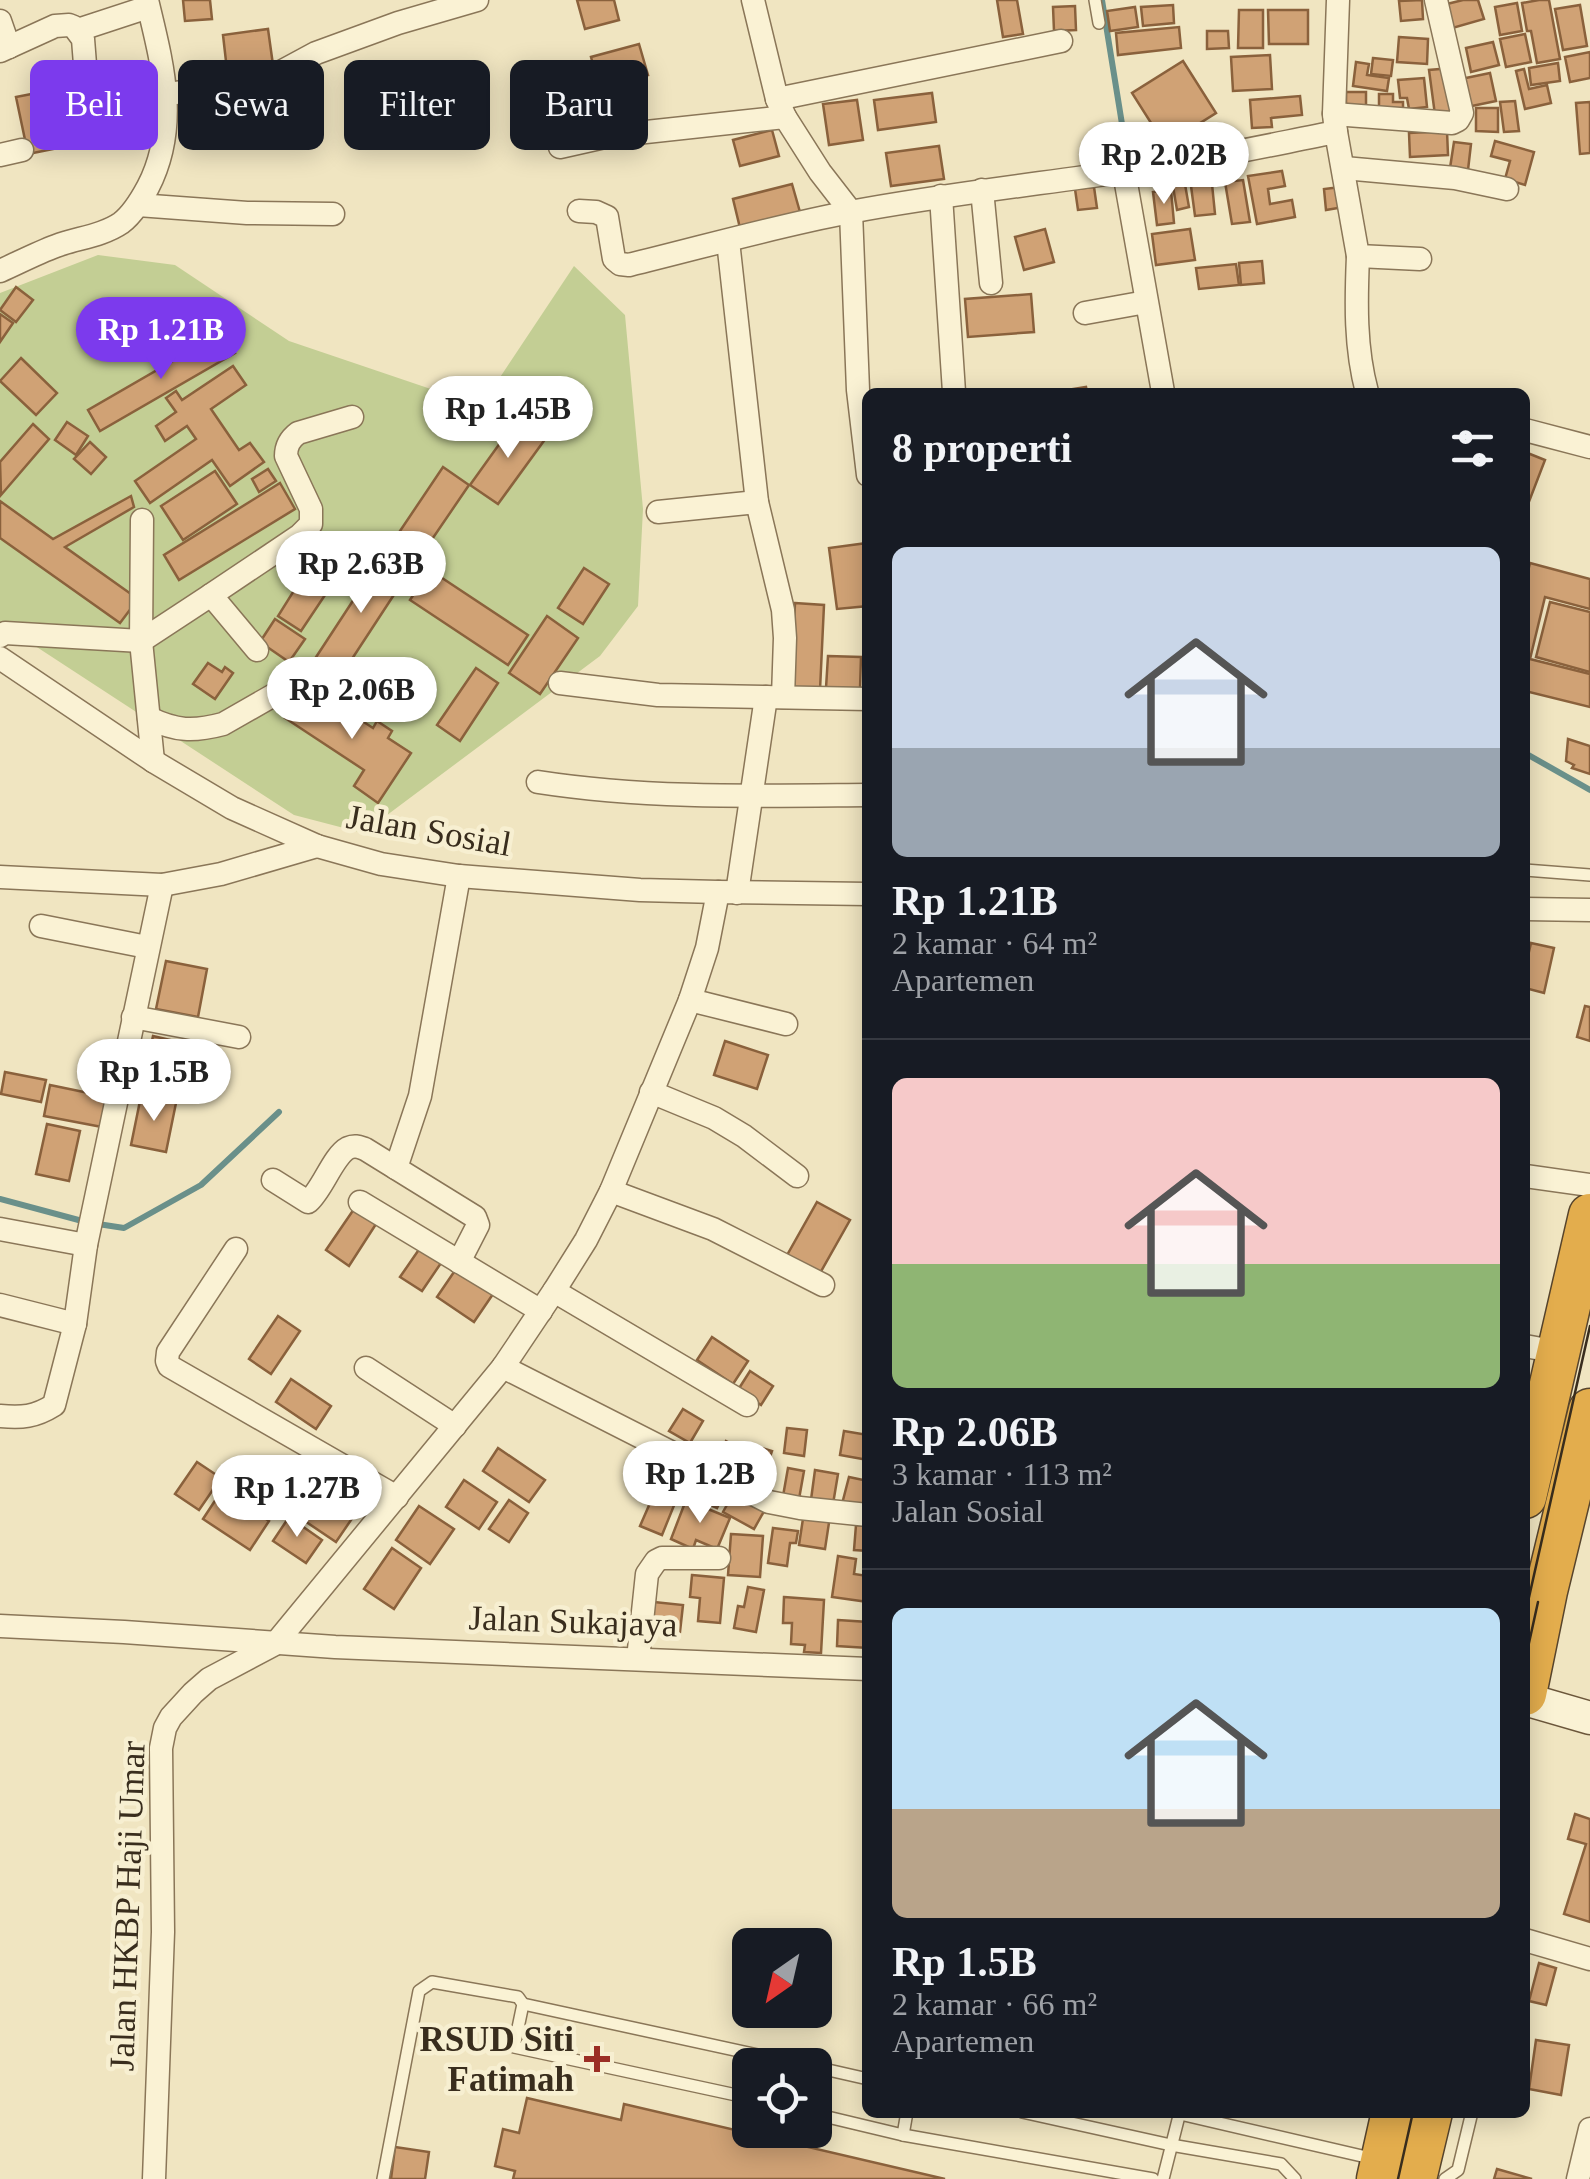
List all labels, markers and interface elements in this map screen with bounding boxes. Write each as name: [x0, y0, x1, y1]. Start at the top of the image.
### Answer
chip: Beli: [30, 60, 158, 150]
chip: Sewa: [178, 60, 324, 150]
chip: Filter: [344, 60, 490, 150]
chip: Baru: [510, 60, 648, 150]
pin: Rp 2.02B: [1061, 122, 1267, 207]
text: Rp 2.02B: [1101, 136, 1227, 172]
pin: Rp 1.21B: [58, 297, 264, 382]
text: Rp 1.21B: [98, 311, 224, 347]
pin: Rp 1.45B: [405, 376, 611, 461]
text: Rp 1.45B: [445, 390, 571, 426]
icon: filters: [1445, 421, 1500, 476]
text: 8 properti: [892, 425, 1072, 471]
pin: Rp 2.63B: [258, 531, 464, 616]
text: Rp 2.63B: [298, 545, 424, 581]
icon: home: [1106, 612, 1286, 792]
pin: Rp 2.06B: [249, 657, 455, 742]
text: Rp 2.06B: [289, 671, 415, 707]
street label: Jalan Sosial: [344, 797, 514, 864]
text: Rp 1.21B: [892, 878, 1058, 924]
text: 2 kamar · 64 m²: [892, 925, 1097, 961]
text: Apartemen: [892, 962, 1034, 998]
pin: Rp 1.5B: [62, 1039, 246, 1124]
text: Rp 1.5B: [99, 1053, 209, 1089]
icon: home: [1106, 1143, 1286, 1323]
text: Rp 2.06B: [892, 1409, 1058, 1455]
pin: Rp 1.2B: [608, 1441, 792, 1526]
pin: Rp 1.27B: [194, 1455, 400, 1540]
text: Rp 1.2B: [645, 1455, 755, 1491]
text: 3 kamar · 113 m²: [892, 1456, 1112, 1492]
text: Rp 1.27B: [234, 1469, 360, 1505]
text: Jalan Sosial: [892, 1493, 1044, 1529]
street label: Jalan Sukajaya: [468, 1598, 679, 1645]
icon: home: [1106, 1673, 1286, 1853]
street label: Jalan HKBP Haji Umar: [102, 1740, 153, 2072]
north arrow: [732, 1928, 832, 2028]
map controls: [732, 1928, 832, 2148]
text: Rp 1.5B: [892, 1939, 1037, 1985]
text: 2 kamar · 66 m²: [892, 1986, 1097, 2022]
place label: RSUD Siti Fatimah: [419, 2020, 574, 2099]
text: Apartemen: [892, 2023, 1034, 2059]
marker: RSUD Siti Fatimah: [584, 2046, 610, 2072]
button: locate: [732, 2048, 832, 2148]

